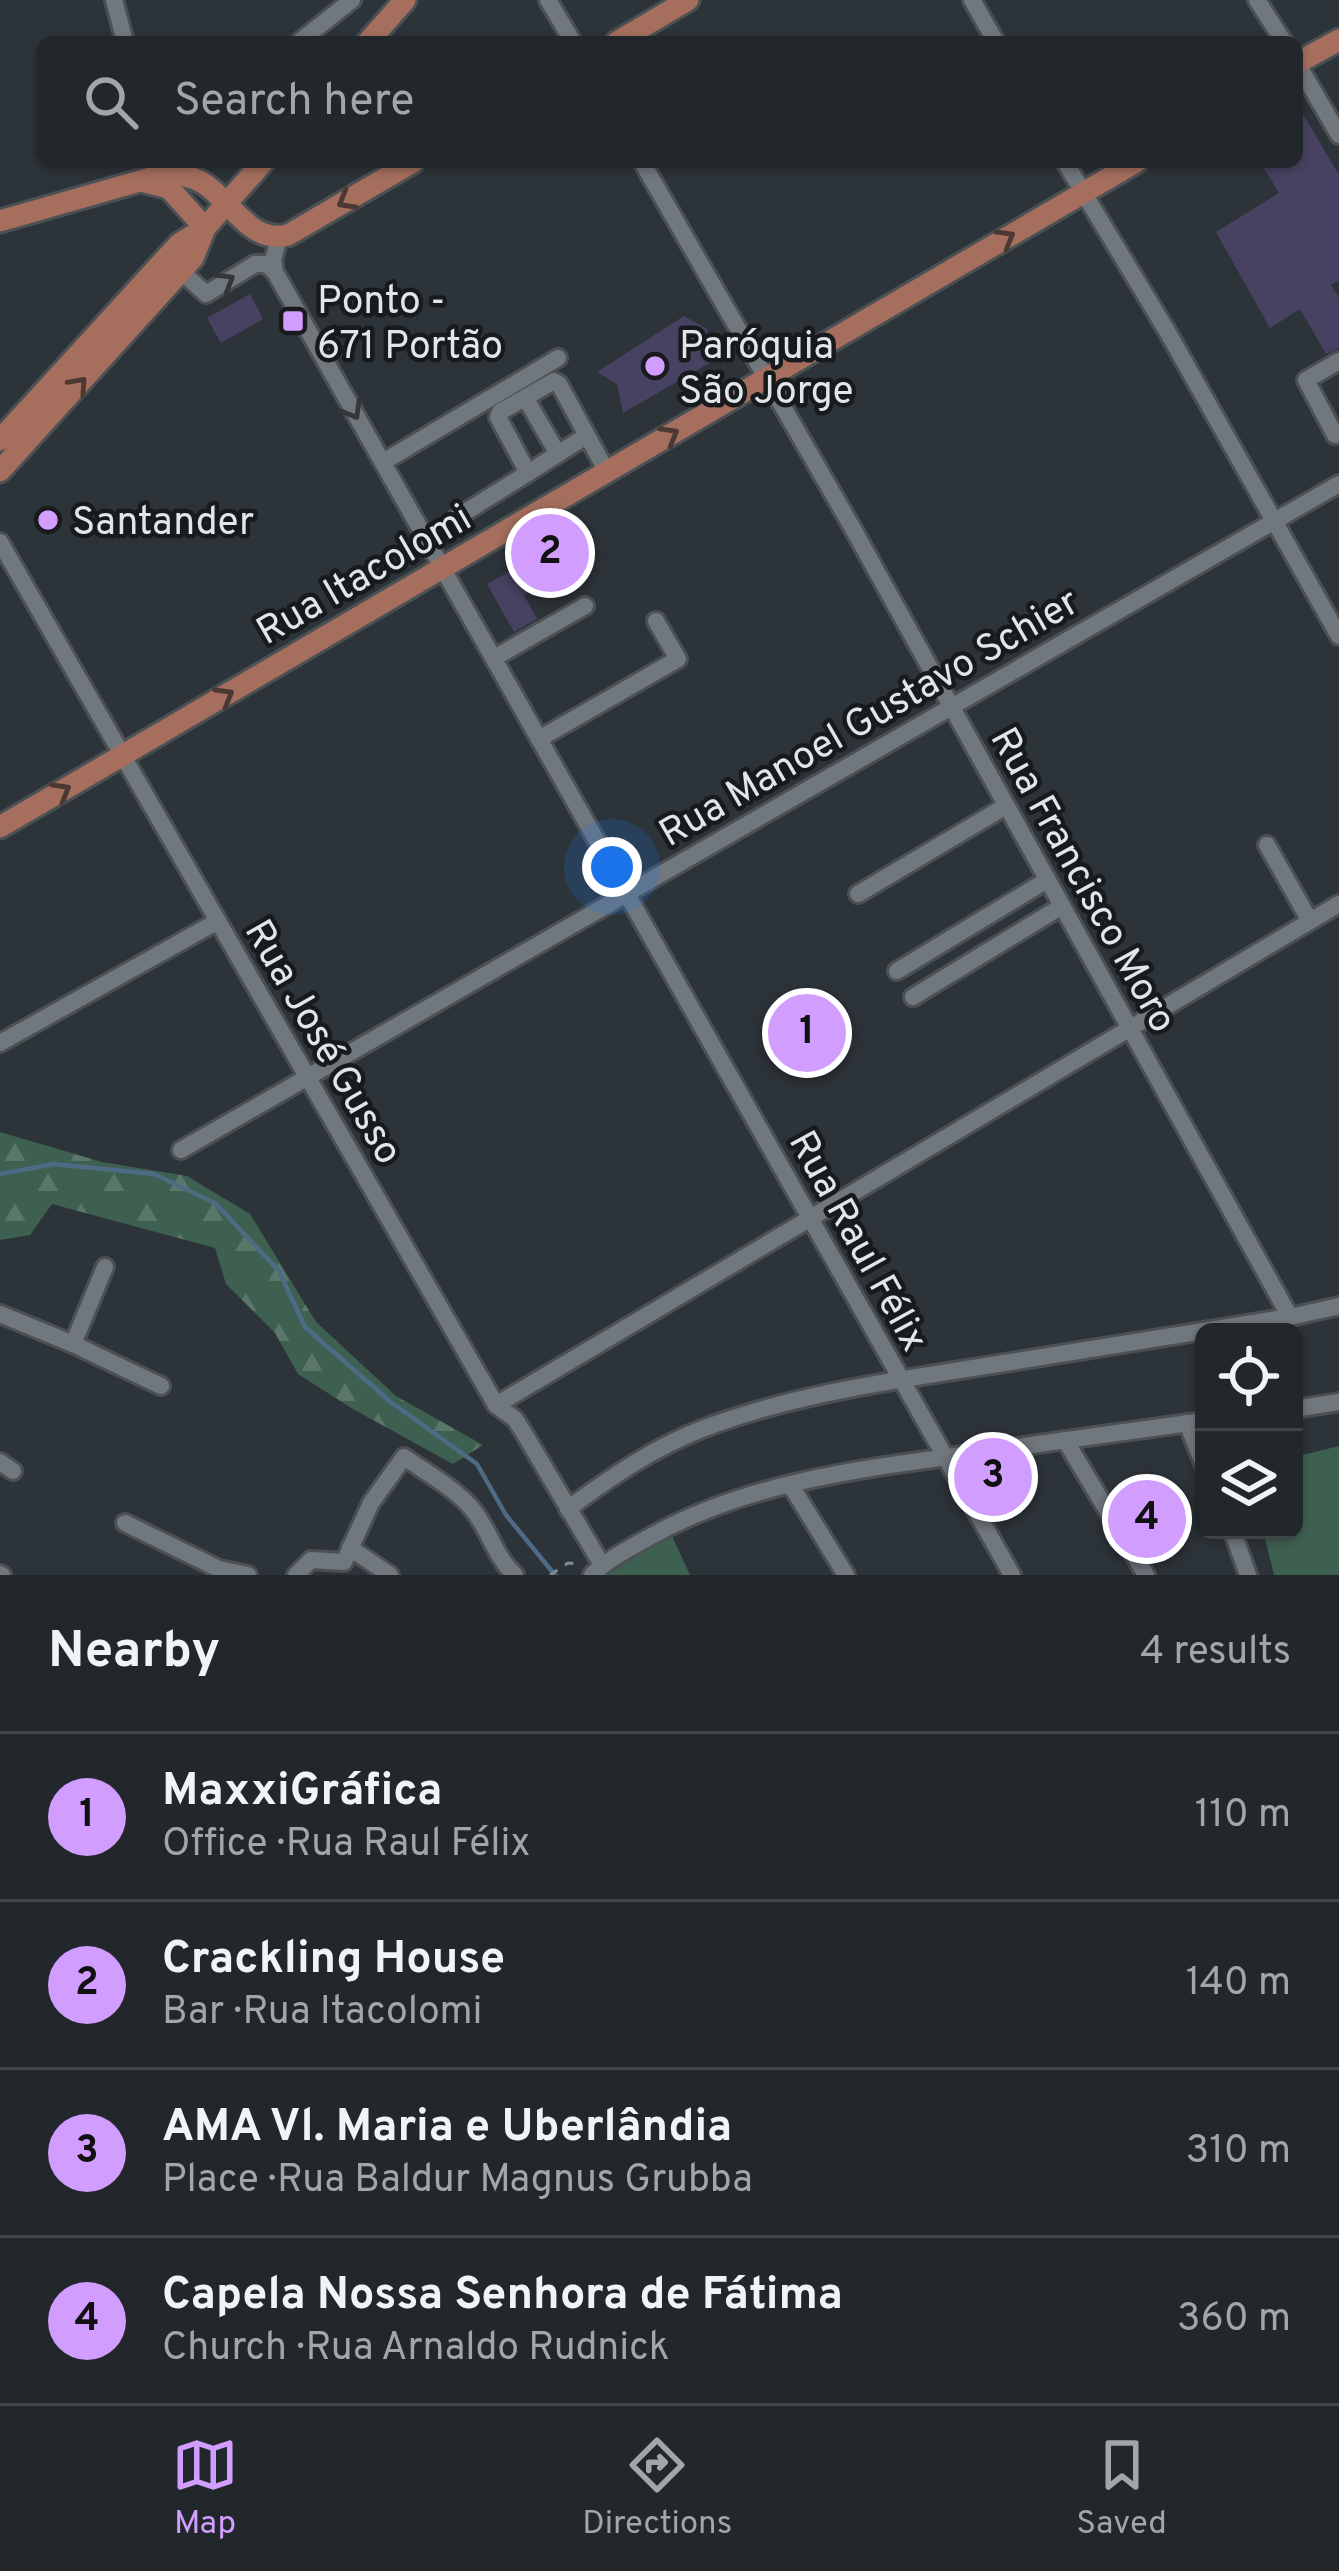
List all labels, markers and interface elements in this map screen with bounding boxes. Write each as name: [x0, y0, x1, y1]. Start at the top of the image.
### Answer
search box: [36, 36, 1303, 168]
icon: search: [78, 69, 144, 135]
text: Search here: [174, 74, 414, 131]
one-way arrow: [337, 187, 359, 209]
one-way arrow: [993, 230, 1015, 252]
one-way arrow: [213, 273, 235, 295]
place label: Ponto - 671 Portão: [317, 279, 503, 373]
marker: Ponto - 671 Portão: [280, 308, 306, 334]
place label: Paróquia São Jorge: [679, 324, 854, 418]
marker: Paróquia São Jorge: [642, 353, 668, 379]
one-way arrow: [64, 377, 86, 398]
one-way arrow: [339, 398, 362, 419]
one-way arrow: [657, 427, 679, 450]
street label: Rua Itacolomi: [249, 496, 481, 658]
place label: Santander: [72, 500, 254, 549]
marker: Santander: [35, 507, 61, 533]
pin: 2: [511, 508, 589, 598]
street label: Rua Manoel Gustavo Schier: [652, 580, 1089, 860]
one-way arrow: [212, 688, 234, 711]
street label: Rua Francisco Moro: [977, 720, 1185, 1042]
one-way arrow: [49, 783, 71, 806]
your location: [582, 837, 642, 897]
street label: Rua José Gusso: [231, 912, 411, 1174]
pin: 1: [768, 988, 846, 1078]
street label: Rua Raul Félix: [775, 1123, 937, 1361]
map controls: [1195, 1323, 1303, 1539]
button: locate: [1195, 1323, 1303, 1431]
button: layers: [1195, 1431, 1303, 1539]
pin: 3: [954, 1432, 1032, 1522]
pin: 4: [1108, 1474, 1186, 1564]
text: Nearby: [48, 1621, 220, 1686]
text: 4 results: [1140, 1629, 1291, 1678]
text: MaxxiGráfica: [162, 1764, 442, 1821]
text: 1: [79, 1792, 95, 1841]
text: 110 m: [1195, 1792, 1291, 1841]
text: Office · Rua Raul Félix: [162, 1821, 531, 1870]
text: Crackling House: [162, 1932, 505, 1989]
text: 2: [75, 1960, 99, 2009]
text: 140 m: [1186, 1960, 1291, 2009]
text: Bar · Rua Itacolomi: [162, 1989, 483, 2038]
text: AMA Vl. Maria e Uberlândia: [162, 2100, 732, 2157]
text: 3: [75, 2128, 99, 2177]
text: 310 m: [1186, 2128, 1291, 2177]
text: Place · Rua Baldur Magnus Grubba: [162, 2157, 753, 2206]
text: Capela Nossa Senhora de Fátima: [162, 2268, 843, 2325]
text: 4: [74, 2296, 100, 2345]
text: 360 m: [1177, 2296, 1291, 2345]
text: Church · Rua Arnaldo Rudnick: [162, 2325, 669, 2374]
tab: Map: [172, 2432, 238, 2546]
tab: Directions: [582, 2432, 732, 2546]
tab: Saved: [1076, 2432, 1167, 2546]

